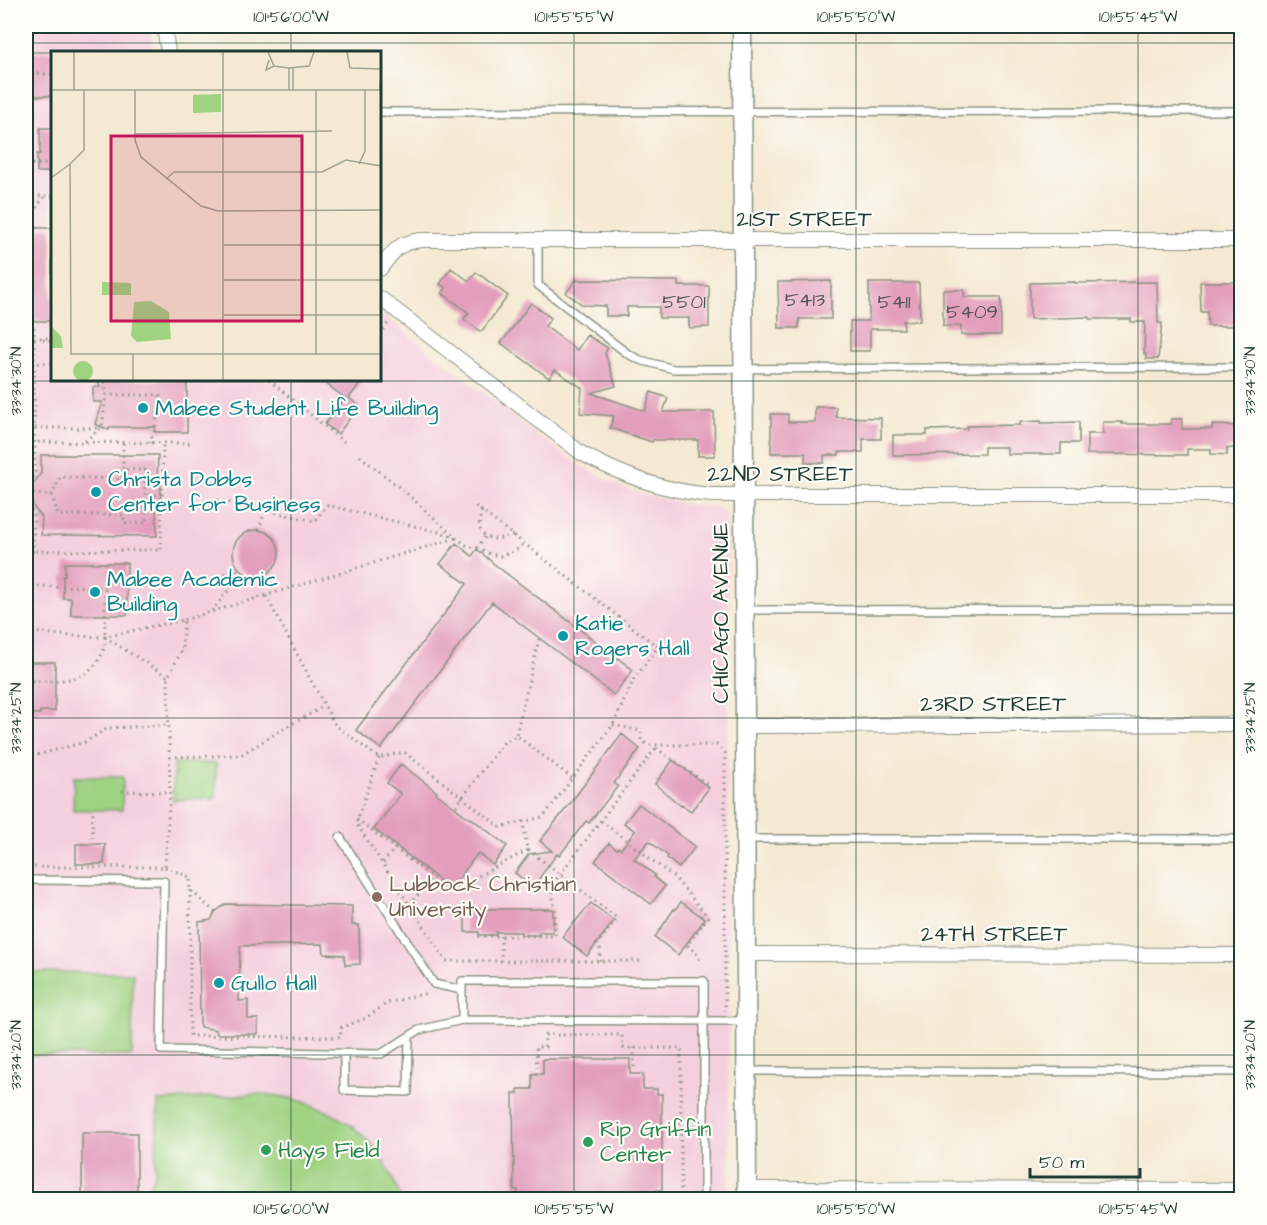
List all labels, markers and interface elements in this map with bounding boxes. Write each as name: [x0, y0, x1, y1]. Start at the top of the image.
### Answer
text: 101°56'00"W: [253, 7, 329, 28]
text: 101°55'55"W: [534, 7, 614, 28]
text: 101°55'50"W: [817, 7, 895, 28]
text: 101°55'45"W: [1099, 7, 1177, 28]
inset map: [51, 51, 381, 381]
street label: 21ST STREET: [736, 204, 872, 235]
house number: 5413: [785, 286, 825, 314]
house number: 5501: [662, 288, 706, 316]
house number: 5411: [878, 288, 911, 316]
house number: 5409: [946, 298, 998, 326]
text: 33°34'30"N: [6, 347, 27, 415]
text: 33°34'30"N: [1240, 347, 1261, 415]
place label: Mabee Student Life Building: [155, 393, 438, 425]
marker: Mabee Student Life Building: [136, 401, 150, 415]
street label: 22ND STREET: [707, 459, 853, 490]
place label: Christa Dobbs Center for Business: [108, 464, 321, 520]
marker: Christa Dobbs Center for Business: [89, 485, 103, 499]
street label: CHICAGO AVENUE: [706, 523, 737, 703]
place label: Mabee Academic Building: [107, 564, 278, 621]
marker: Mabee Academic Building: [88, 585, 102, 599]
place label: Katie Rogers Hall: [575, 608, 690, 665]
marker: Katie Rogers Hall: [556, 629, 570, 643]
text: 33°34'25"N: [6, 683, 27, 754]
text: 33°34'25"N: [1240, 683, 1261, 754]
street label: 23RD STREET: [920, 689, 1066, 720]
place label: Lubbock Christian University: [389, 869, 576, 926]
marker: Lubbock Christian University: [370, 890, 384, 904]
street label: 24TH STREET: [921, 919, 1068, 950]
place label: Gullo Hall: [231, 968, 317, 999]
marker: Gullo Hall: [212, 976, 226, 990]
text: 33°34'20"N: [6, 1020, 27, 1090]
text: 33°34'20"N: [1240, 1020, 1261, 1090]
place label: Rip Griffin Center: [600, 1114, 711, 1170]
place label: Hays Field: [278, 1135, 380, 1167]
marker: Rip Griffin Center: [581, 1135, 595, 1149]
scale bar: [1030, 1141, 1140, 1179]
marker: Hays Field: [259, 1143, 273, 1157]
text: 50 m: [1039, 1150, 1084, 1175]
text: 101°56'00"W: [253, 1199, 329, 1220]
text: 101°55'55"W: [534, 1199, 614, 1220]
text: 101°55'50"W: [817, 1199, 895, 1220]
text: 101°55'45"W: [1099, 1199, 1177, 1220]

